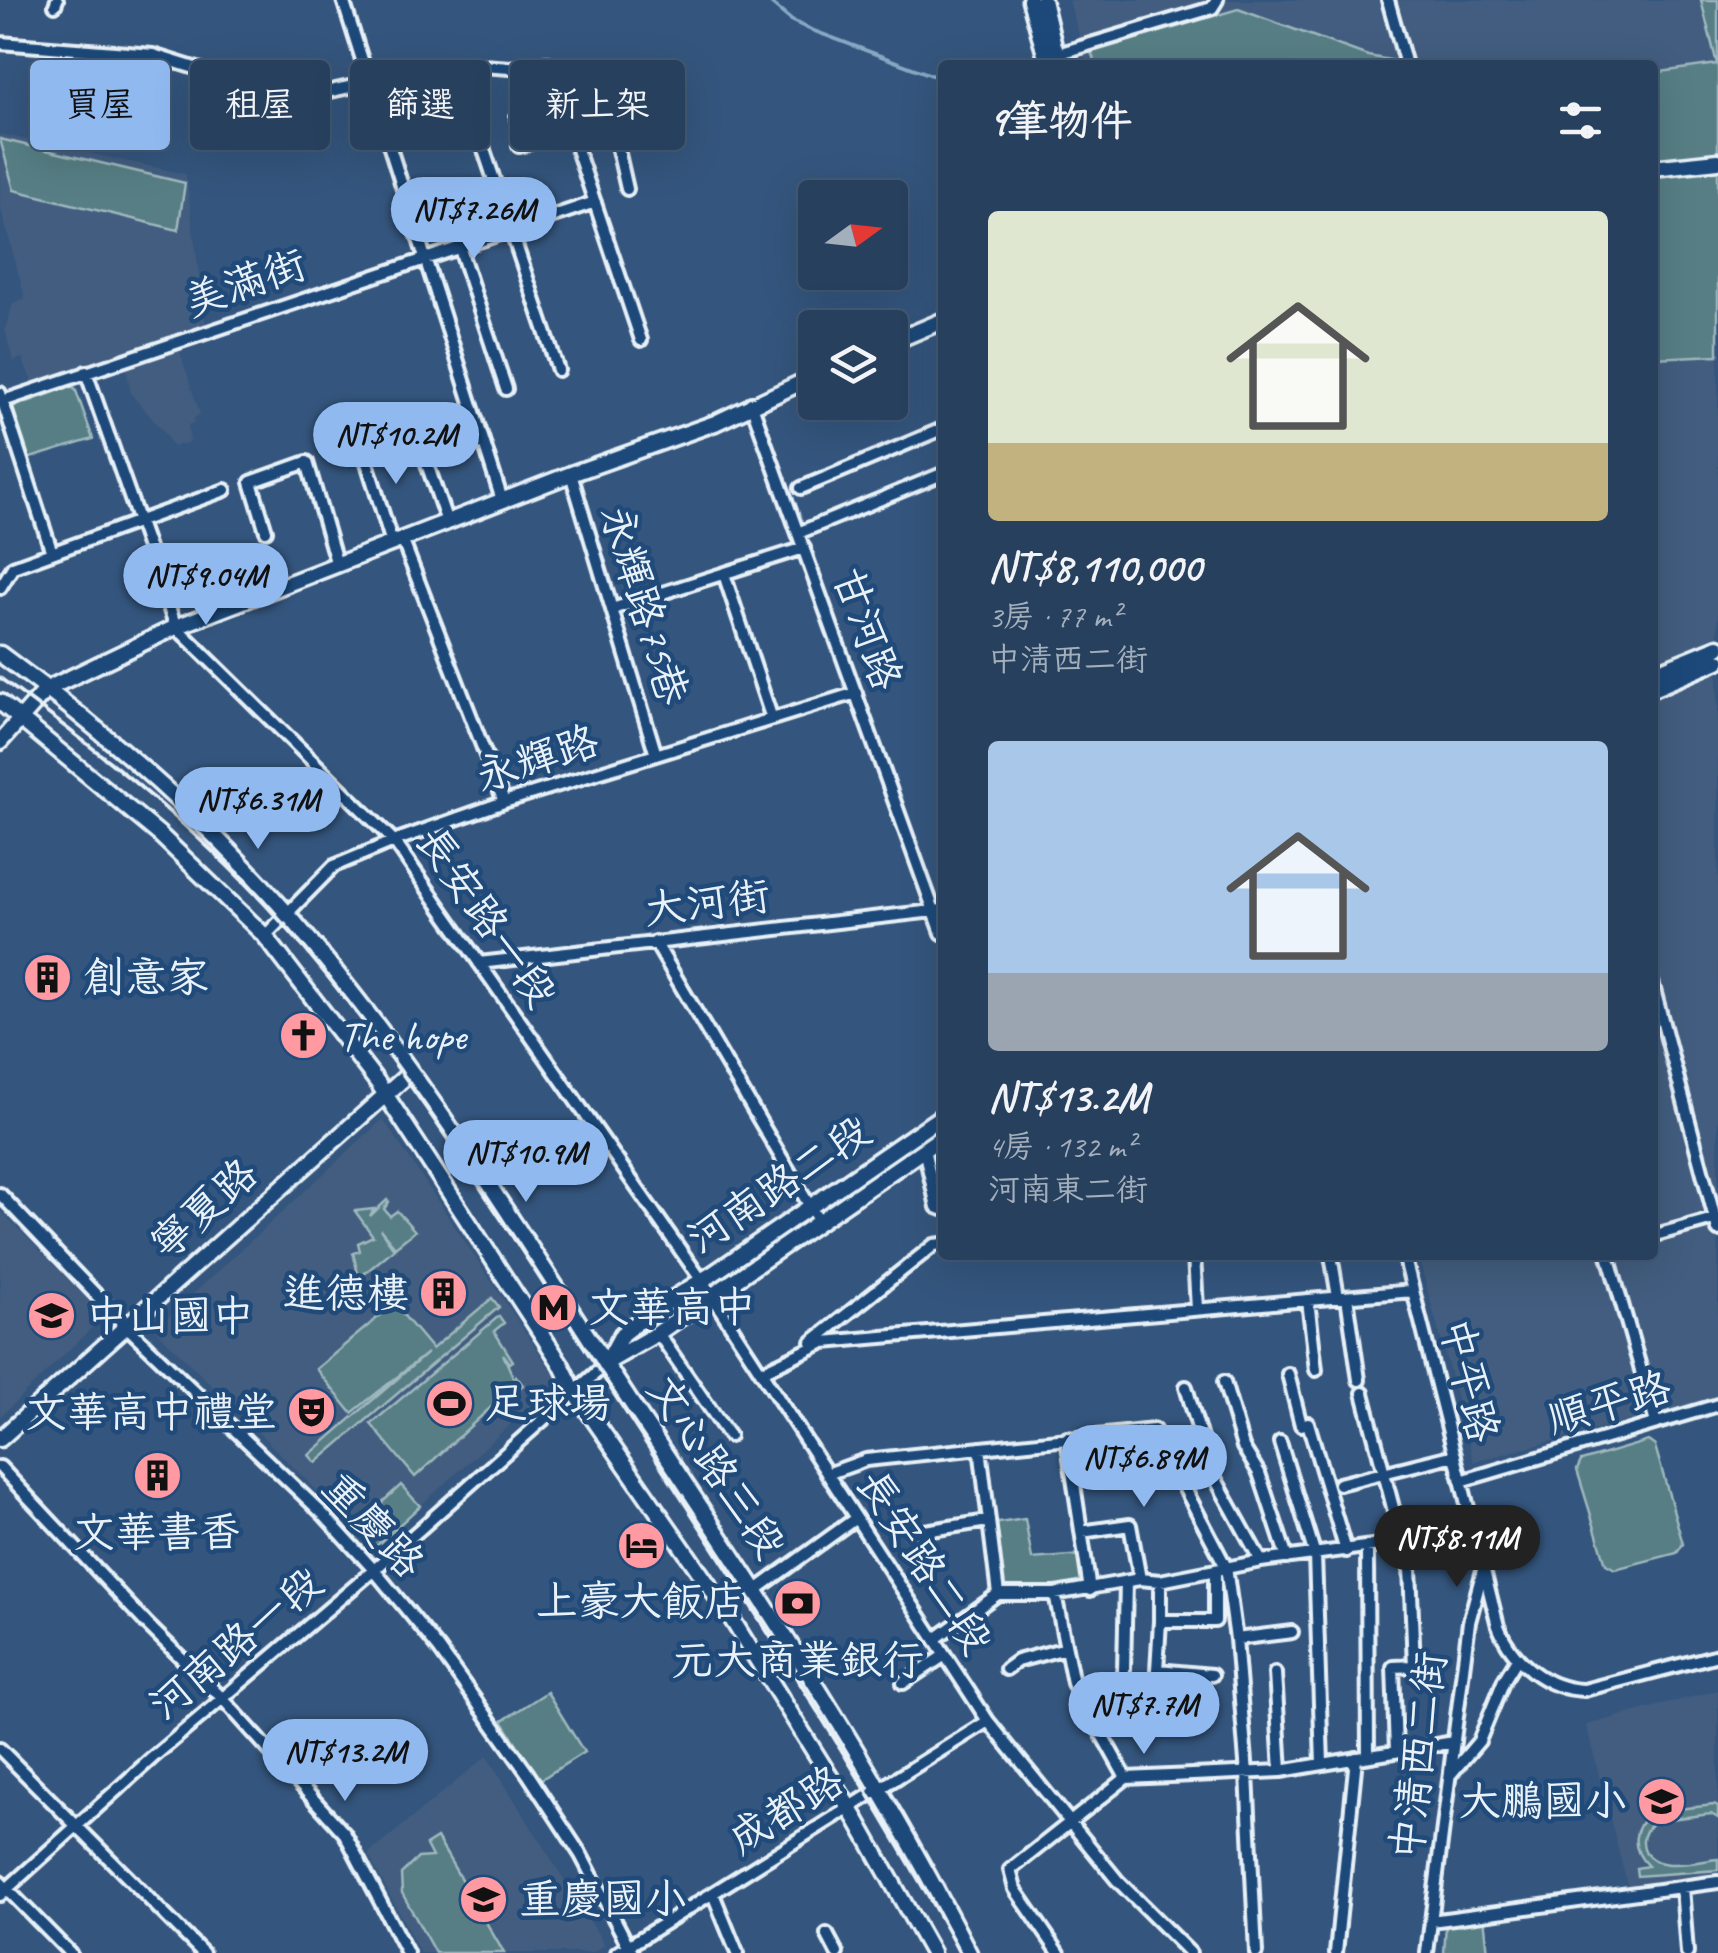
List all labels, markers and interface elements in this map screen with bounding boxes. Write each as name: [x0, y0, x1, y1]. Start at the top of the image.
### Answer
chip: 買屋: [30, 60, 170, 150]
chip: 租屋: [190, 60, 330, 150]
chip: 篩選: [350, 60, 490, 150]
chip: 新上架: [510, 60, 685, 150]
icon: filters: [1553, 93, 1608, 148]
text: 9筆物件: [988, 95, 1132, 148]
pin: NT$7.26M: [371, 177, 577, 262]
north arrow: [798, 180, 908, 290]
map controls: [798, 180, 908, 420]
text: NT$7.26M: [413, 189, 535, 230]
street label: 美滿街: [177, 237, 313, 329]
icon: home: [1208, 276, 1388, 456]
button: layers: [798, 310, 908, 420]
pin: NT$10.2M: [293, 402, 499, 487]
text: NT$10.2M: [335, 414, 457, 455]
street label: 永輝路75巷: [589, 499, 699, 711]
text: NT$8,110,000: [988, 541, 1201, 594]
pin: NT$9.04M: [103, 543, 309, 628]
text: NT$9.04M: [145, 555, 267, 596]
street label: 甘河路: [821, 561, 913, 697]
text: 3房 · 77 m²: [988, 596, 1121, 637]
text: 中清西二街: [988, 639, 1148, 680]
street label: 永輝路: [469, 714, 605, 804]
pin: NT$6.31M: [155, 767, 361, 852]
text: NT$6.31M: [197, 779, 319, 820]
icon: home: [1208, 806, 1388, 986]
street label: 長安路一段: [404, 816, 568, 1018]
street label: 大河街: [641, 869, 773, 937]
building icon: 創意家: [22, 951, 74, 1003]
place label: 創意家: [83, 951, 209, 1004]
church icon: The hope: [278, 1010, 330, 1062]
place label: The hope: [339, 1010, 468, 1063]
text: NT$13.2M: [988, 1071, 1148, 1124]
street label: 河南路二段: [677, 1104, 881, 1266]
pin: NT$10.9M: [423, 1120, 629, 1205]
text: 4房 · 132 m²: [988, 1126, 1135, 1167]
text: NT$10.9M: [465, 1132, 587, 1173]
street label: 寧夏路: [139, 1147, 269, 1271]
text: 河南東二街: [988, 1169, 1148, 1210]
place label: 進德樓: [283, 1267, 409, 1320]
building icon: 進德樓: [418, 1267, 470, 1319]
metro station icon: 文華高中: [527, 1281, 579, 1333]
place label: 文華高中: [588, 1281, 756, 1334]
school or university icon: 中山國中: [25, 1290, 77, 1342]
place label: 中山國中: [86, 1290, 254, 1343]
street label: 中平路: [1428, 1312, 1510, 1448]
street label: 順平路: [1541, 1360, 1677, 1446]
street label: 文心路三段: [635, 1365, 797, 1569]
sports icon: 足球場: [424, 1377, 476, 1429]
place label: 足球場: [485, 1377, 611, 1430]
place label: 文華高中禮堂: [25, 1386, 277, 1439]
theatre icon: 文華高中禮堂: [286, 1386, 338, 1438]
pin: NT$6.89M: [1041, 1425, 1247, 1510]
text: NT$6.89M: [1083, 1437, 1205, 1478]
building icon: 文華書香: [131, 1450, 183, 1502]
street label: 長安路二段: [845, 1460, 1003, 1664]
street label: 重慶路: [311, 1461, 435, 1589]
pin: NT$8.11M: [1354, 1505, 1560, 1590]
place label: 文華書香: [73, 1506, 241, 1559]
text: NT$8.11M: [1396, 1517, 1518, 1558]
hotel icon: 上豪大飯店: [615, 1519, 667, 1571]
street label: 河南路一段: [139, 1556, 333, 1732]
place label: 上豪大飯店: [536, 1575, 746, 1628]
bank icon: 元大商業銀行: [772, 1578, 824, 1630]
place label: 元大商業銀行: [672, 1634, 924, 1687]
street label: 中清西二街: [1380, 1649, 1458, 1863]
pin: NT$7.7M: [1052, 1672, 1236, 1757]
text: NT$7.7M: [1090, 1684, 1198, 1725]
pin: NT$13.2M: [242, 1719, 448, 1804]
text: NT$13.2M: [284, 1731, 406, 1772]
street label: 成都路: [719, 1754, 853, 1866]
place label: 大鵬國小: [1459, 1775, 1627, 1828]
school or university icon: 大鵬國小: [1636, 1775, 1688, 1827]
school or university icon: 重慶國小: [458, 1873, 510, 1925]
place label: 重慶國小: [519, 1873, 687, 1926]

